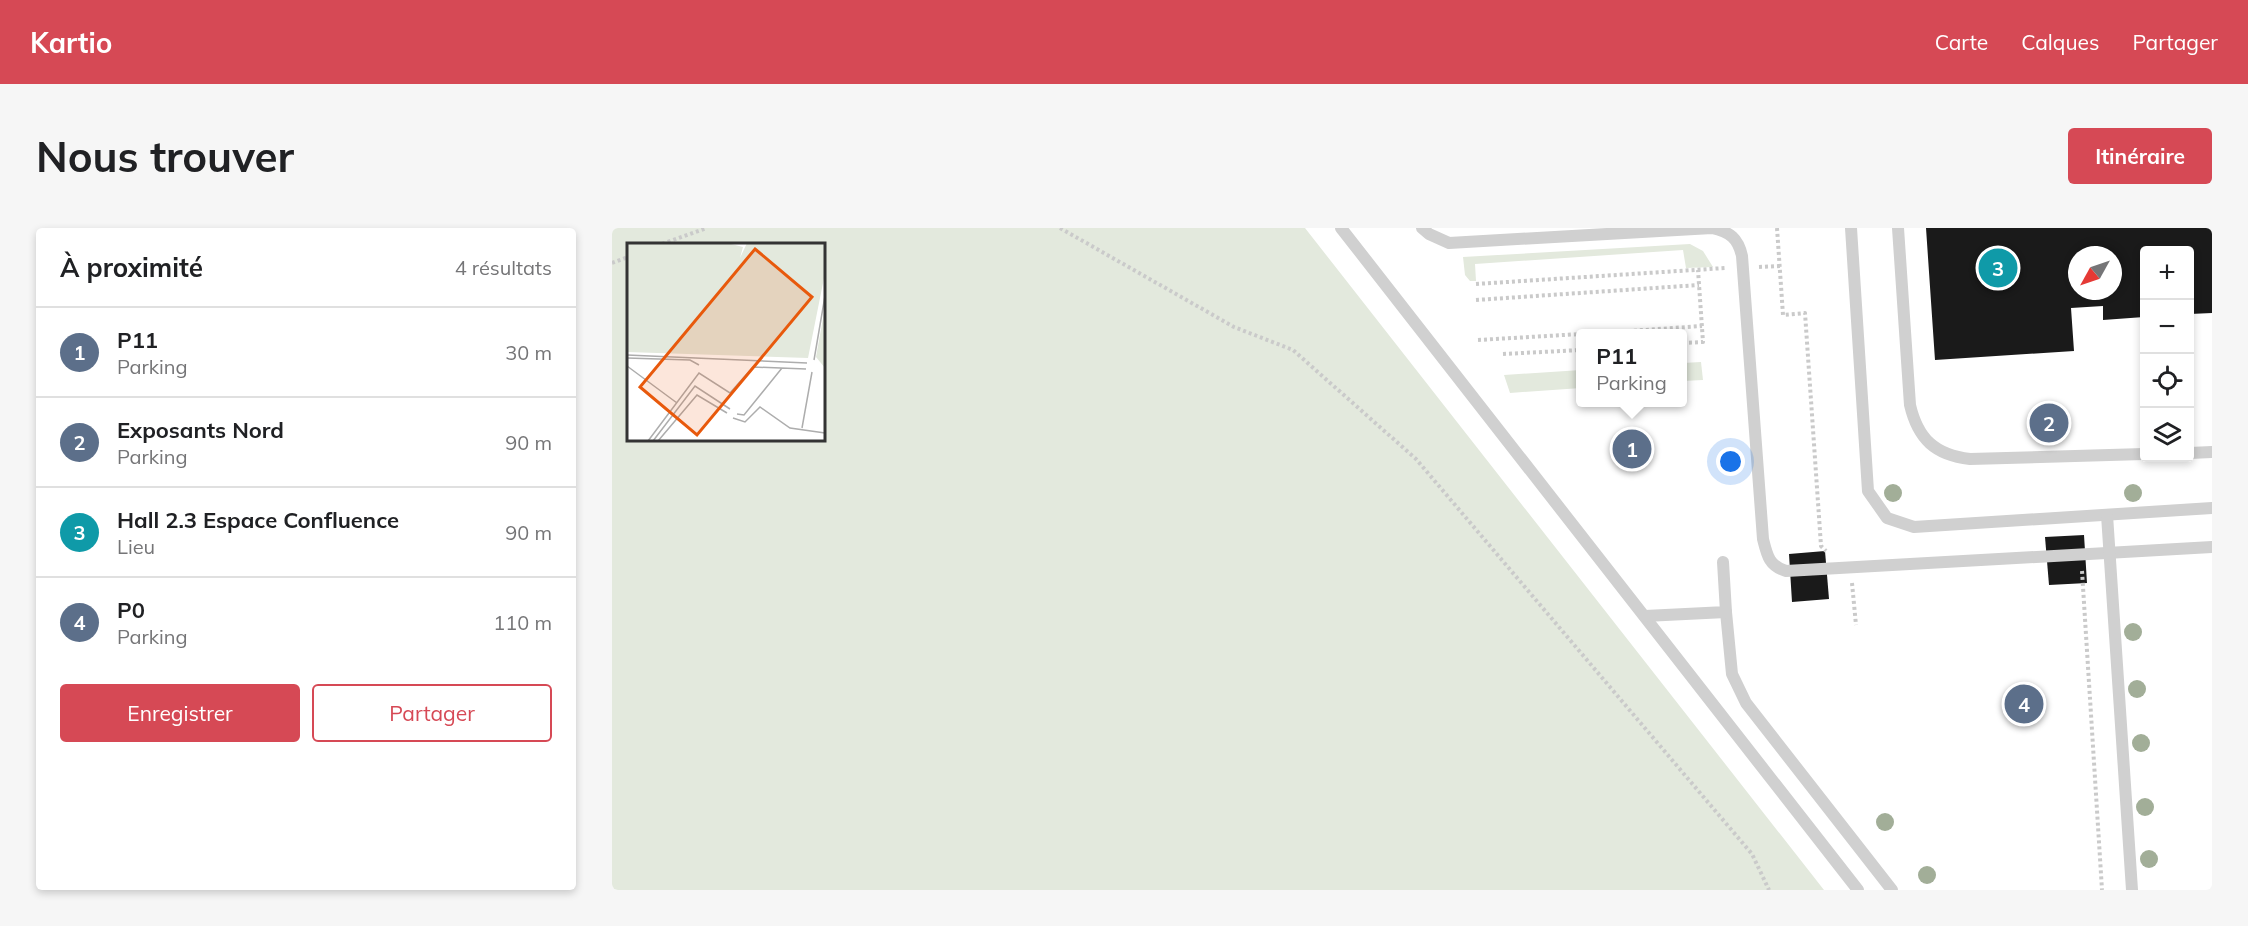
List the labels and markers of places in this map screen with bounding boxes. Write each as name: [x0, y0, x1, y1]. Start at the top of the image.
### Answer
pin: 3: [1978, 246, 2018, 291]
pin: 2: [2030, 400, 2068, 446]
pin: 1: [1612, 426, 1652, 472]
pin: 4: [2004, 682, 2044, 726]

